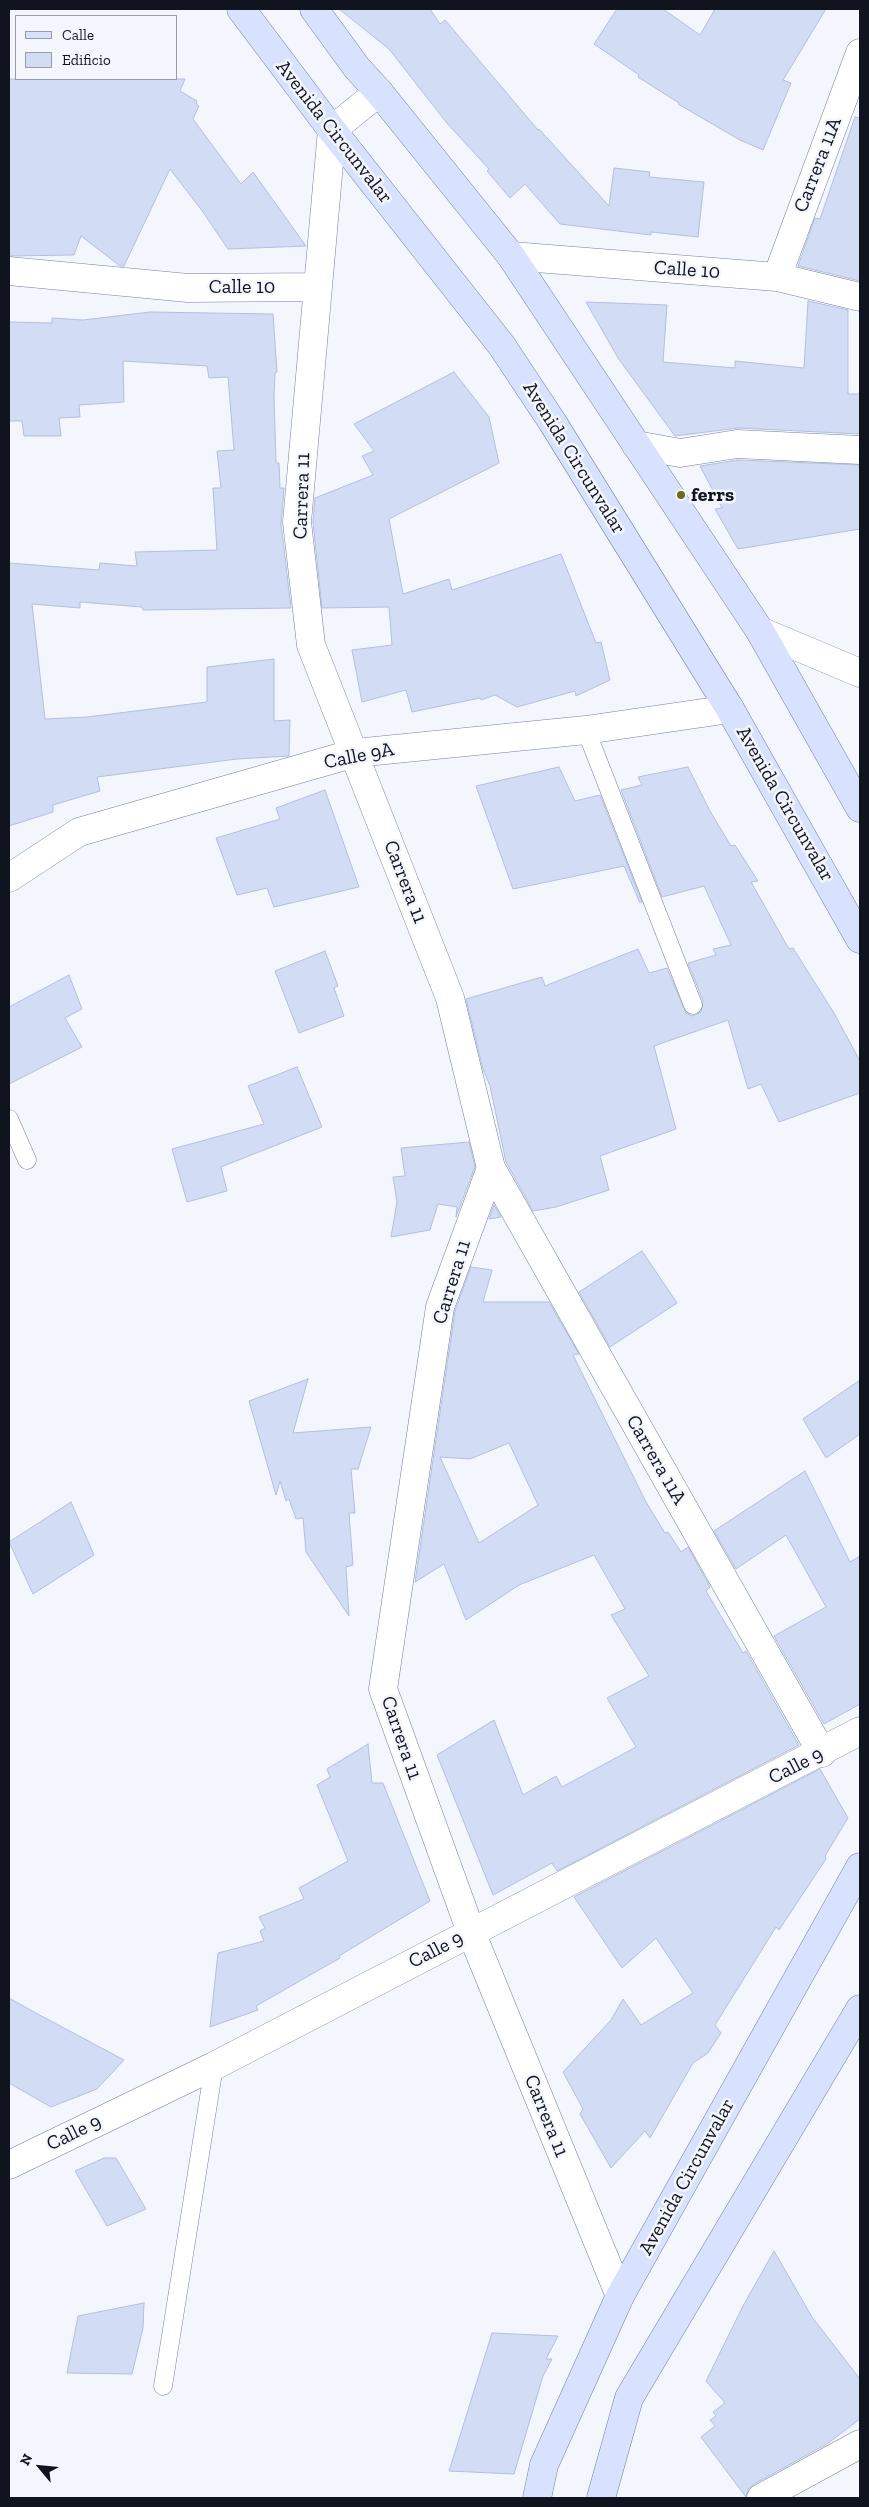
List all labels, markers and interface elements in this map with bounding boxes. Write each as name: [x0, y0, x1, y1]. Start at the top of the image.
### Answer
legend: [15, 15, 178, 80]
text: Calle: [62, 26, 94, 44]
text: Edificio: [62, 51, 111, 69]
street label: Avenida Circunvalar: [271, 56, 397, 208]
street label: Carrera 11A: [789, 114, 847, 216]
street label: Calle 10: [653, 256, 721, 284]
street label: Calle 10: [209, 275, 275, 299]
street label: Avenida Circunvalar: [517, 377, 631, 539]
street label: Carrera 11: [288, 452, 316, 540]
place label: ferrs: [691, 483, 734, 507]
marker: ferrs: [675, 489, 687, 501]
street label: Avenida Circunvalar: [731, 722, 839, 886]
street label: Calle 9A: [322, 737, 396, 775]
street label: Carrera 11: [378, 837, 432, 927]
street label: Carrera 11: [428, 1237, 476, 1327]
street label: Carrera 11A: [621, 1411, 691, 1509]
street label: Carrera 11: [376, 1693, 426, 1783]
street label: Calle 9: [765, 1742, 827, 1790]
street label: Calle 9: [405, 1926, 467, 1974]
street label: Carrera 11: [519, 2071, 573, 2161]
street label: Avenida Circunvalar: [634, 2095, 740, 2259]
street label: Calle 9: [43, 2110, 105, 2156]
north arrow: [15, 2442, 65, 2492]
text: N: [16, 2451, 36, 2468]

